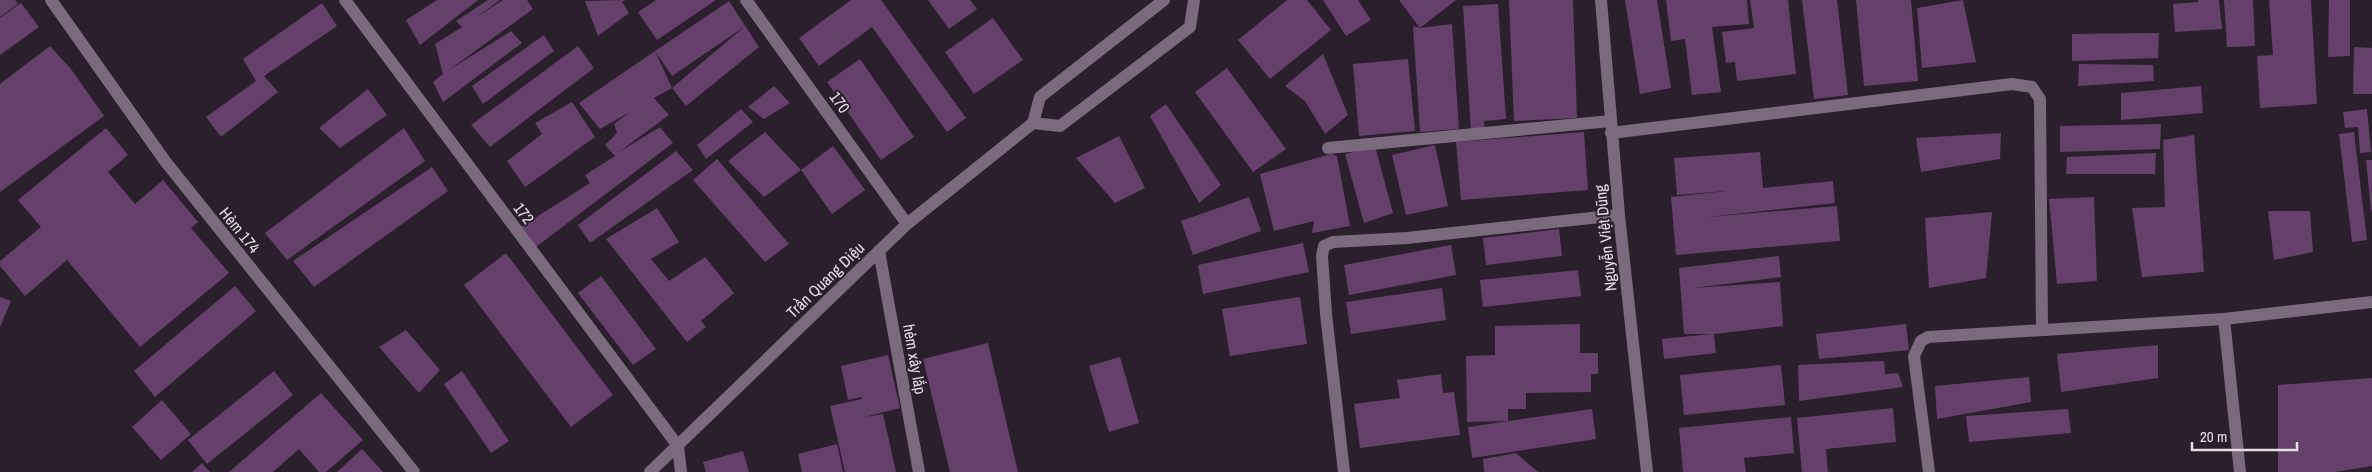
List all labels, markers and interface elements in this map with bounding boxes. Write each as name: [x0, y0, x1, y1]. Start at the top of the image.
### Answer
street label: 170: [825, 87, 855, 117]
street label: Nguyễn Việt Dũng: [1588, 183, 1622, 292]
street label: 172: [509, 198, 539, 228]
street label: Hẻm 174: [215, 202, 265, 258]
street label: Trần Quang Diệu: [781, 237, 869, 323]
street label: hẻm xây lắp: [898, 322, 932, 396]
scale bar: [2192, 420, 2297, 452]
text: 20 m: [2200, 426, 2227, 447]

